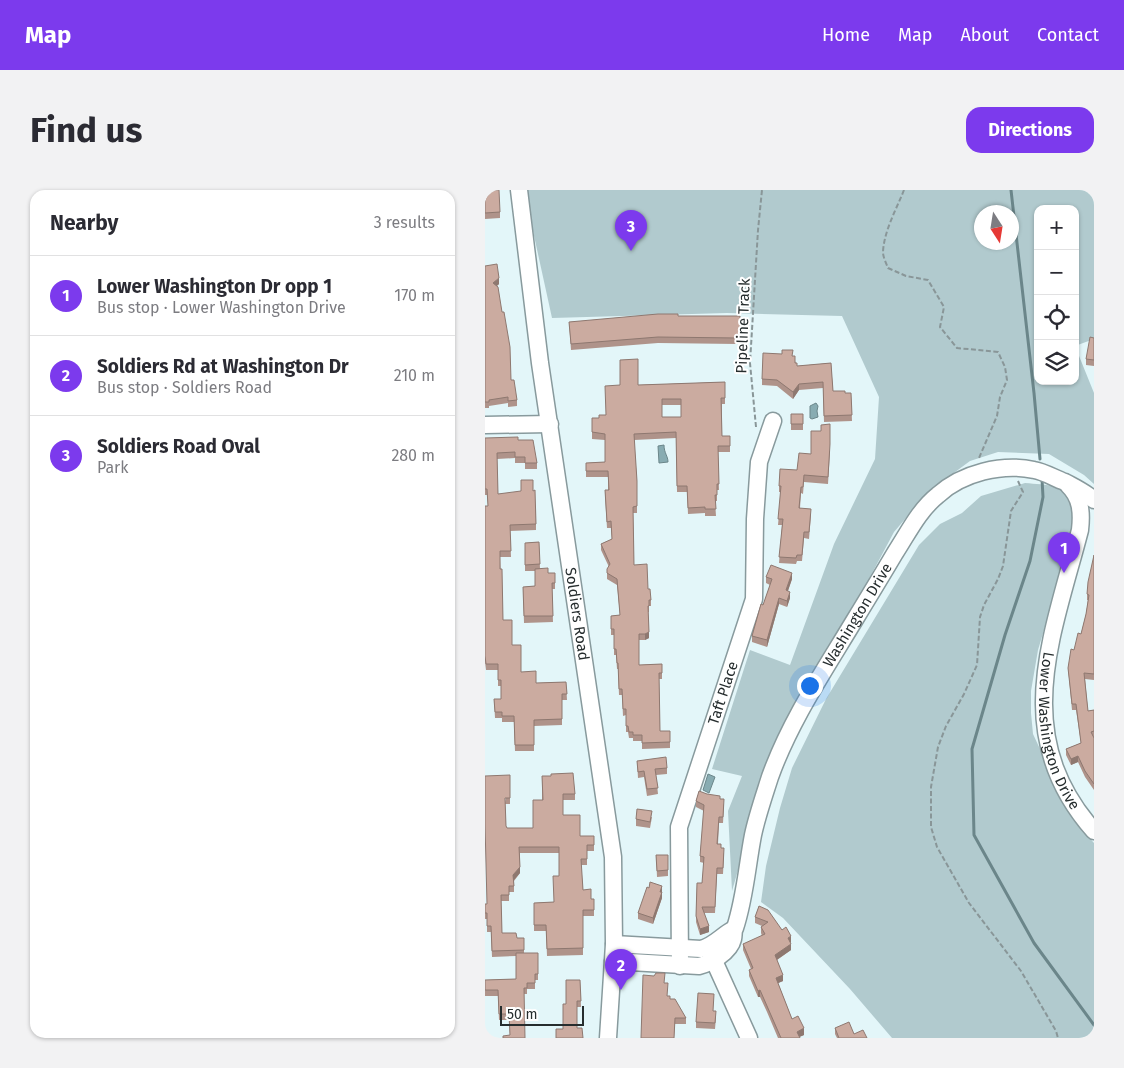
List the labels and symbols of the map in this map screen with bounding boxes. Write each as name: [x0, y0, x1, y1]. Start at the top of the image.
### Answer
north arrow: [974, 205, 1019, 250]
pin: 3: [615, 210, 647, 251]
street label: Pipeline Track: [732, 278, 754, 374]
pin: 1: [1048, 532, 1080, 573]
street label: Washington Drive: [819, 560, 896, 670]
street label: Soldiers Road: [561, 566, 593, 662]
street label: Lower Washington Drive: [1035, 650, 1084, 813]
street label: Taft Place: [704, 659, 742, 727]
your location: [797, 673, 823, 699]
pin: 2: [605, 949, 637, 990]
scale bar: [500, 1003, 584, 1026]

